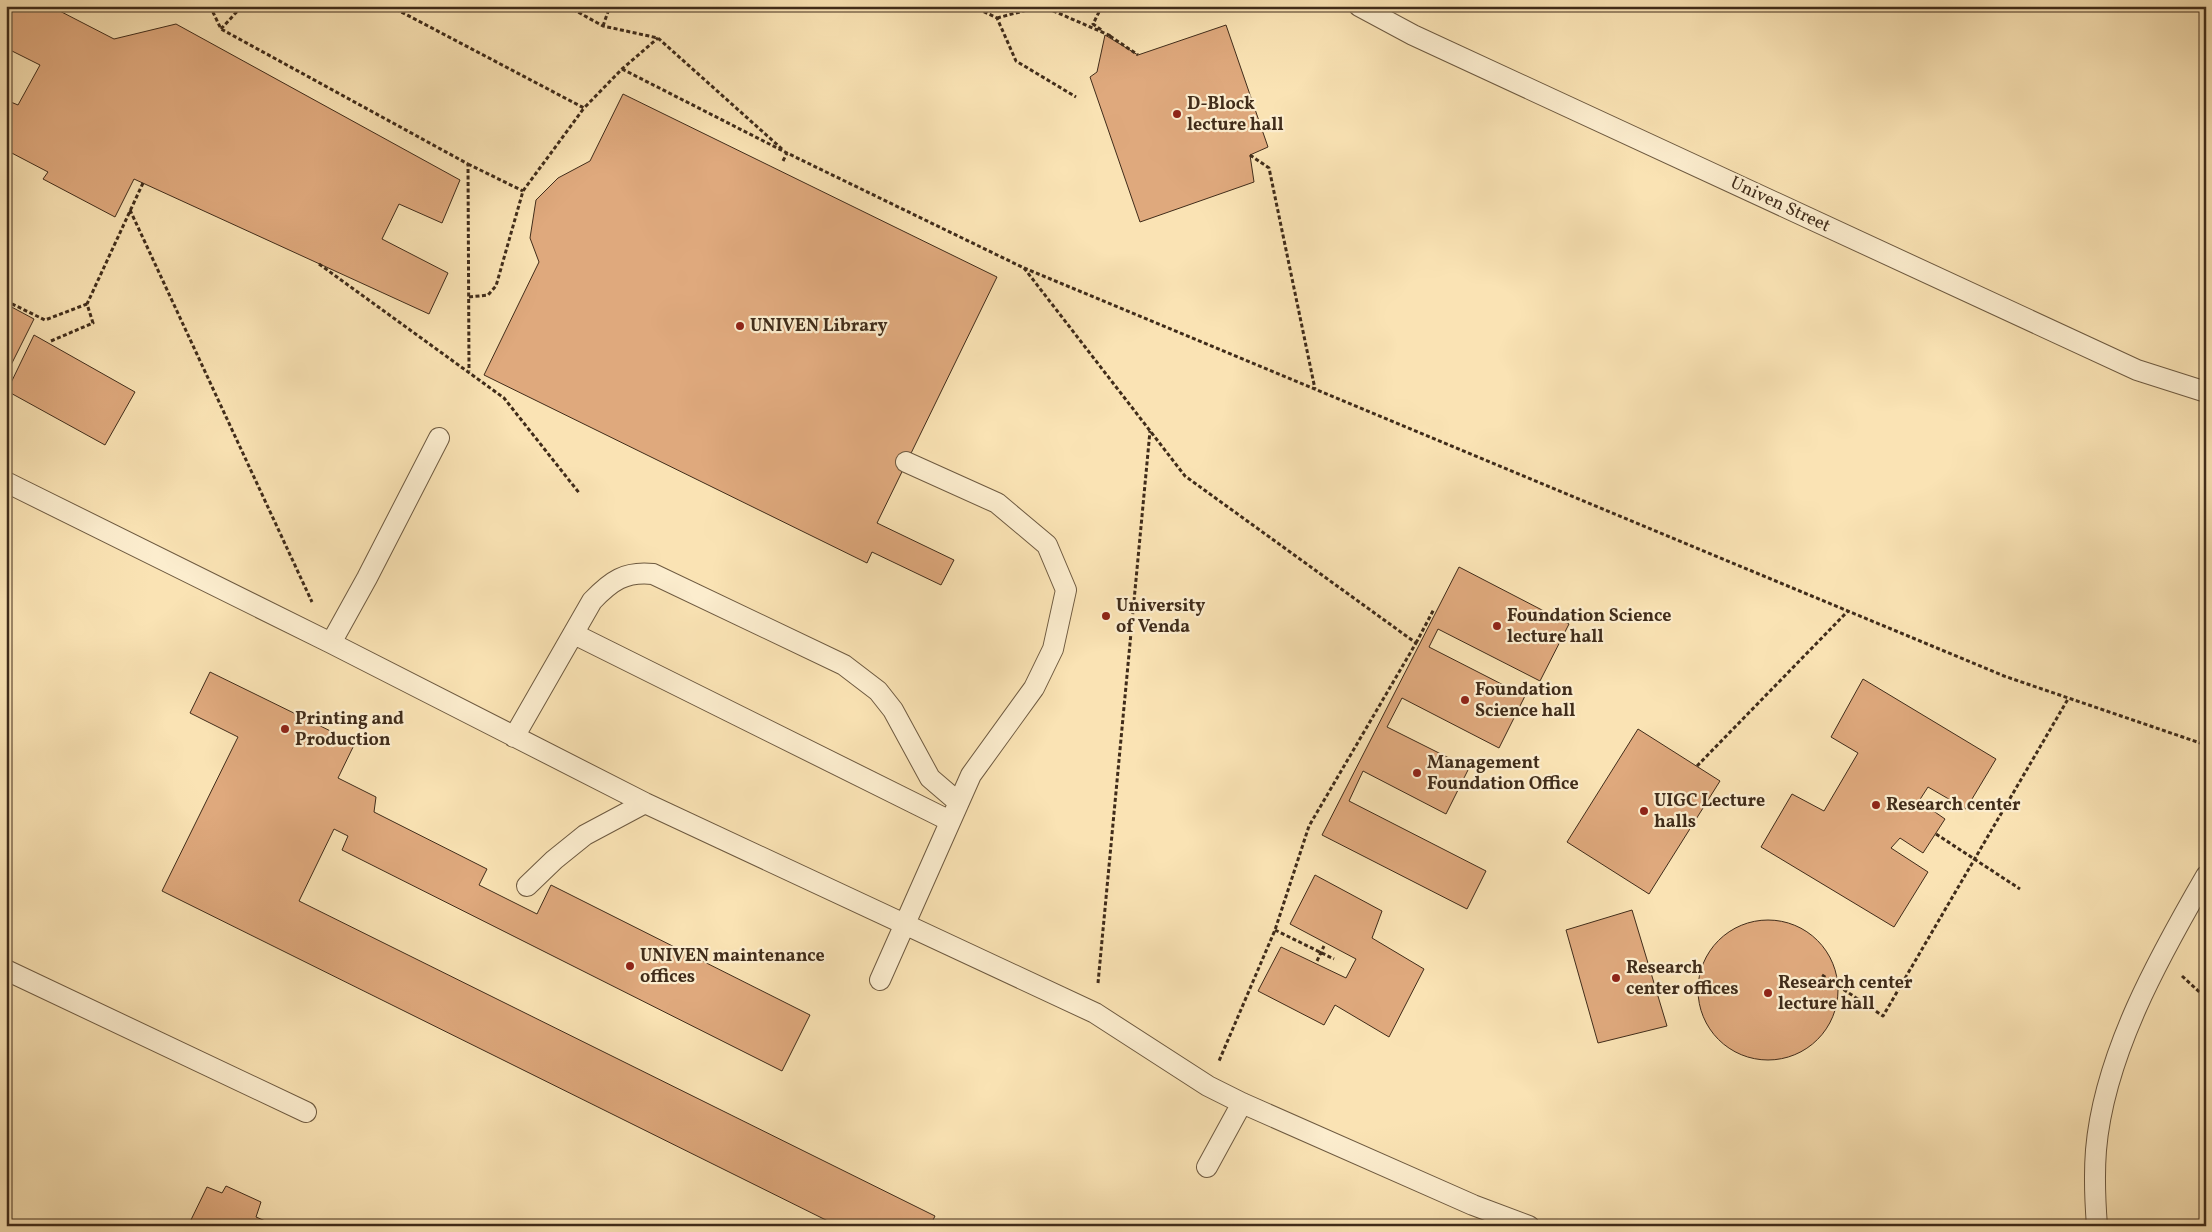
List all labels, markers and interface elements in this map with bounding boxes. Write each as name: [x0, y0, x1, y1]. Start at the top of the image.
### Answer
place label: D-Block lecture hall: [1187, 92, 1284, 138]
marker: D-Block lecture hall: [1171, 108, 1183, 120]
street label: Univen Street: [1726, 171, 1834, 239]
place label: UNIVEN Library: [750, 314, 888, 339]
marker: UNIVEN Library: [734, 320, 746, 332]
place label: University of Venda: [1116, 594, 1205, 640]
place label: Foundation Science lecture hall: [1507, 604, 1672, 650]
marker: University of Venda: [1100, 610, 1112, 622]
marker: Foundation Science lecture hall: [1491, 620, 1503, 632]
place label: Foundation Science hall: [1475, 678, 1575, 724]
marker: Foundation Science hall: [1459, 694, 1471, 706]
place label: Printing and Production: [295, 707, 404, 753]
marker: Printing and Production: [279, 723, 291, 735]
place label: Management Foundation Office: [1427, 751, 1579, 797]
marker: Management Foundation Office: [1411, 767, 1423, 779]
place label: UIGC Lecture halls: [1654, 789, 1765, 835]
place label: Research center: [1886, 793, 2021, 818]
marker: Research center: [1870, 799, 1882, 811]
marker: UIGC Lecture halls: [1638, 805, 1650, 817]
place label: UNIVEN maintenance offices: [640, 944, 825, 990]
place label: Research center offices: [1626, 956, 1739, 1002]
marker: UNIVEN maintenance offices: [624, 960, 636, 972]
place label: Research center lecture hall: [1778, 971, 1913, 1017]
marker: Research center offices: [1610, 972, 1622, 984]
marker: Research center lecture hall: [1762, 987, 1774, 999]

